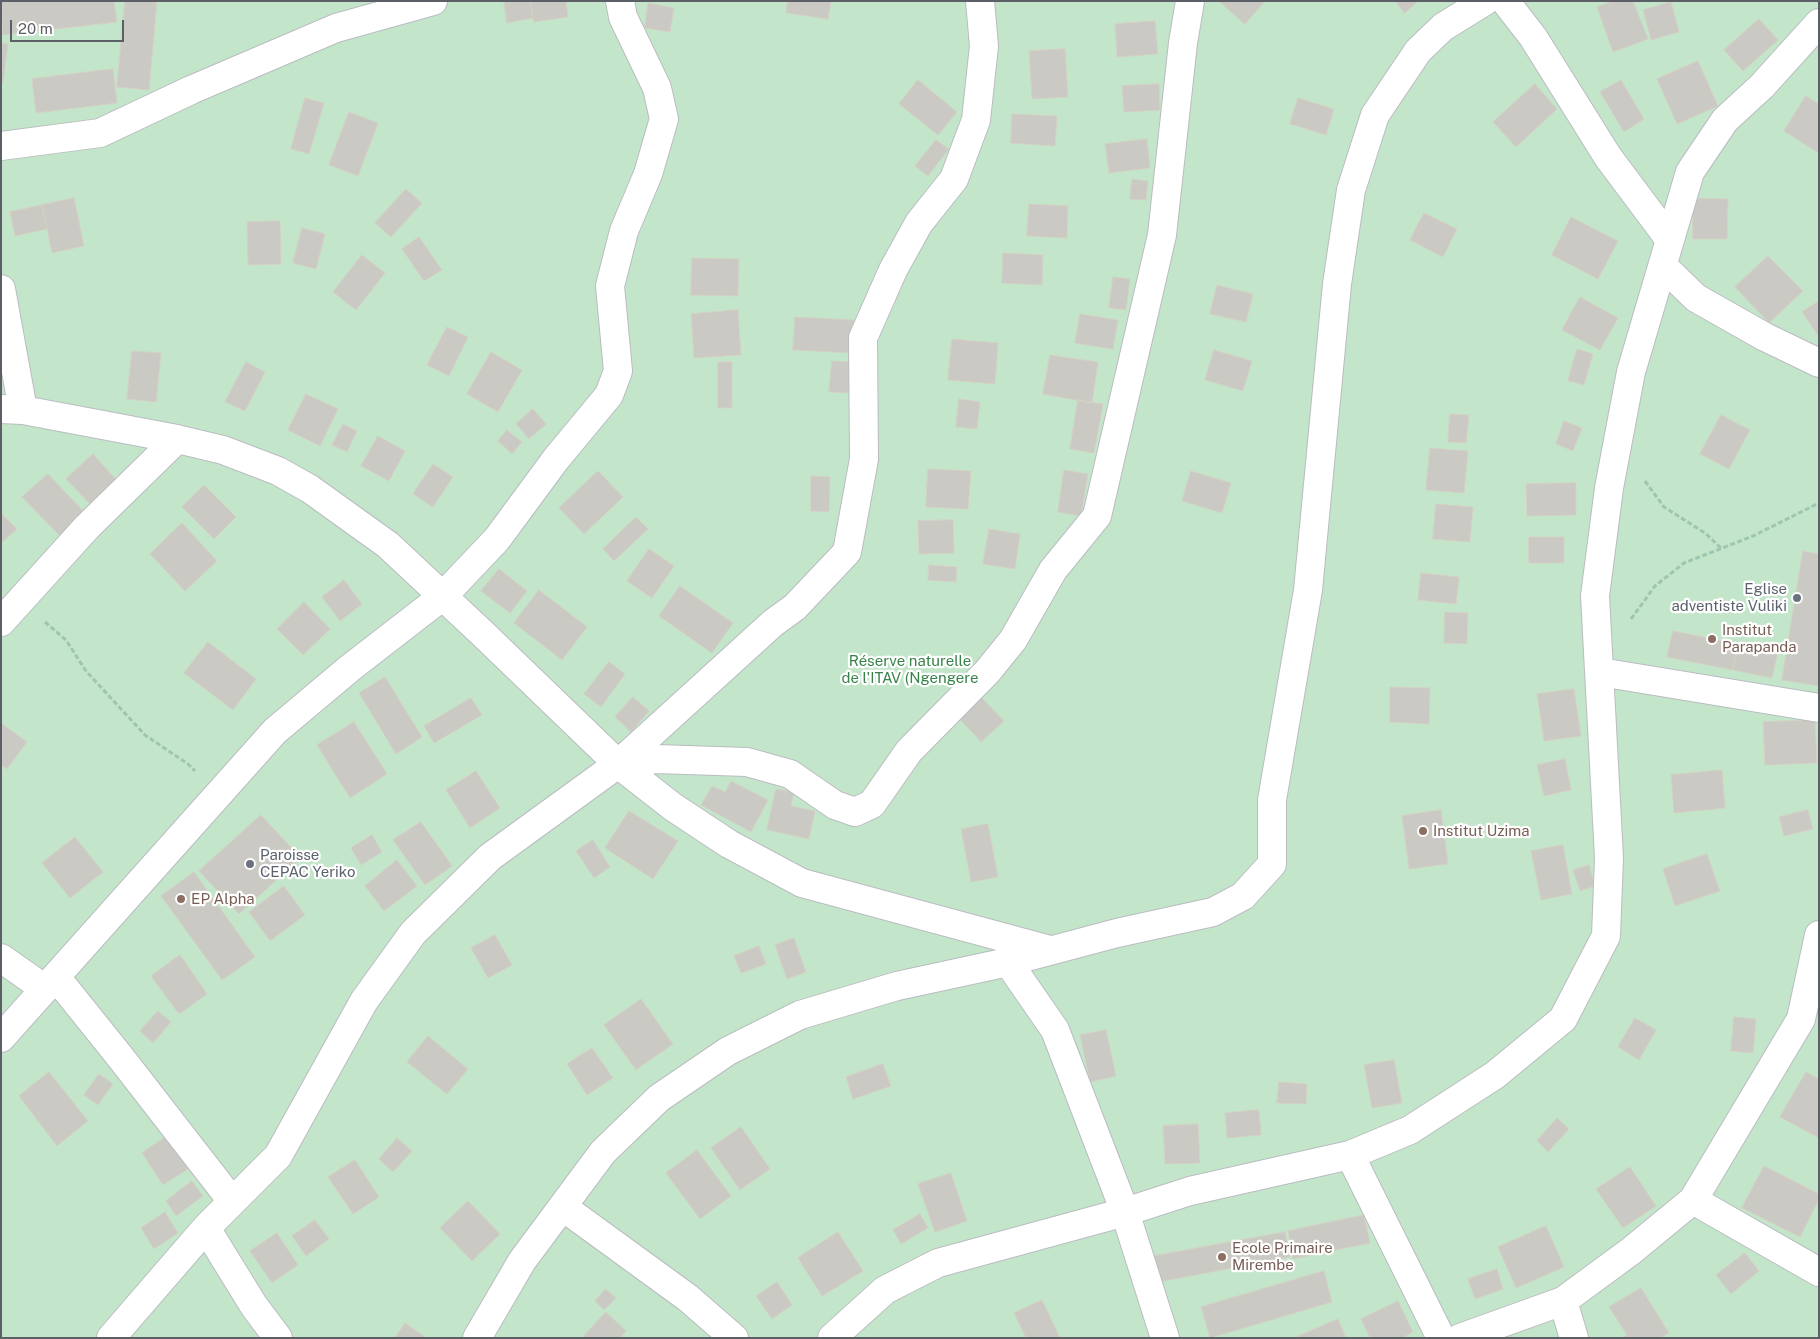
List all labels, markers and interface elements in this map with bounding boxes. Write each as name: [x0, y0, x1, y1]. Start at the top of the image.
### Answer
scale bar: [12, 10, 126, 42]
text: 20 m: [18, 20, 53, 37]
place label: Eglise adventiste Vuliki: [1671, 580, 1787, 615]
marker: Eglise adventiste Vuliki: [1791, 592, 1803, 604]
place label: Institut Parapanda: [1722, 621, 1797, 656]
marker: Institut Parapanda: [1706, 633, 1718, 645]
park label: Réserve naturelle de l'ITAV (Ngengere: [842, 652, 978, 687]
place label: Institut Uzima: [1433, 822, 1530, 840]
marker: Institut Uzima: [1417, 825, 1429, 837]
place label: Paroisse CEPAC Yeriko: [260, 846, 355, 881]
marker: Paroisse CEPAC Yeriko: [244, 858, 256, 870]
place label: EP Alpha: [191, 890, 255, 908]
marker: EP Alpha: [175, 893, 187, 905]
place label: Ecole Primaire Mirembe: [1232, 1239, 1333, 1274]
marker: Ecole Primaire Mirembe: [1216, 1251, 1228, 1263]

